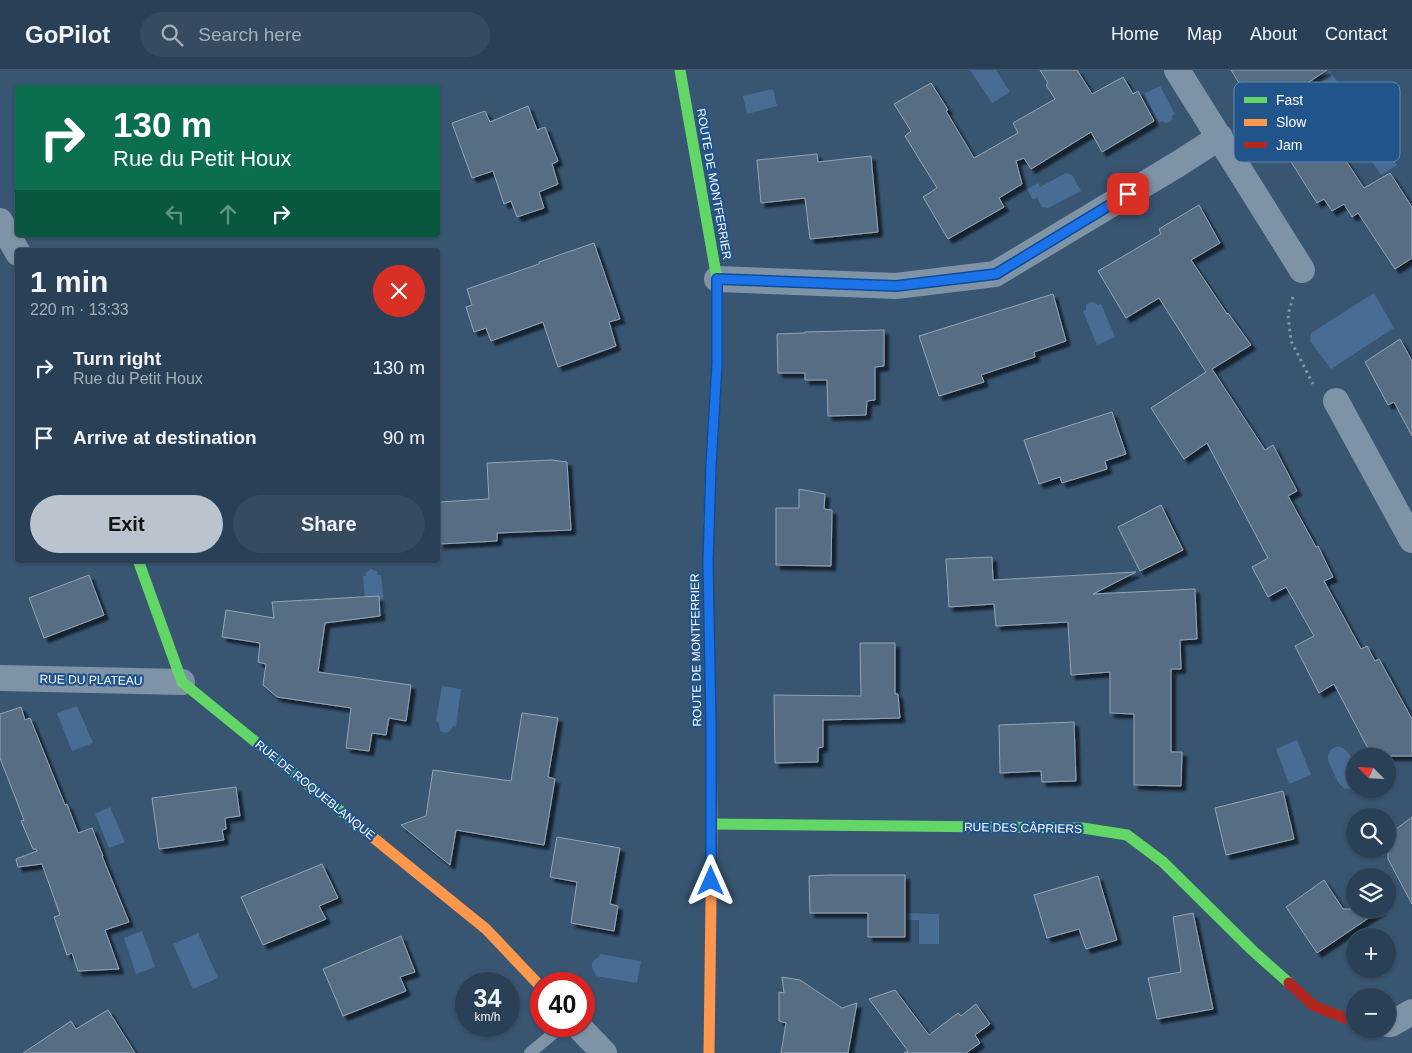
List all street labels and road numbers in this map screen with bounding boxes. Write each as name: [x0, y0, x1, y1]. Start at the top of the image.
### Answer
street label: ROUTE DE MONTFERRIER: [694, 107, 734, 261]
street label: ROUTE DE MONTFERRIER: [688, 573, 704, 727]
street label: RUE DU PLATEAU: [39, 672, 143, 688]
street label: RUE DE ROQUEBLANQUE: [252, 737, 378, 843]
street label: RUE DES CÂPRIERS: [964, 819, 1082, 836]

